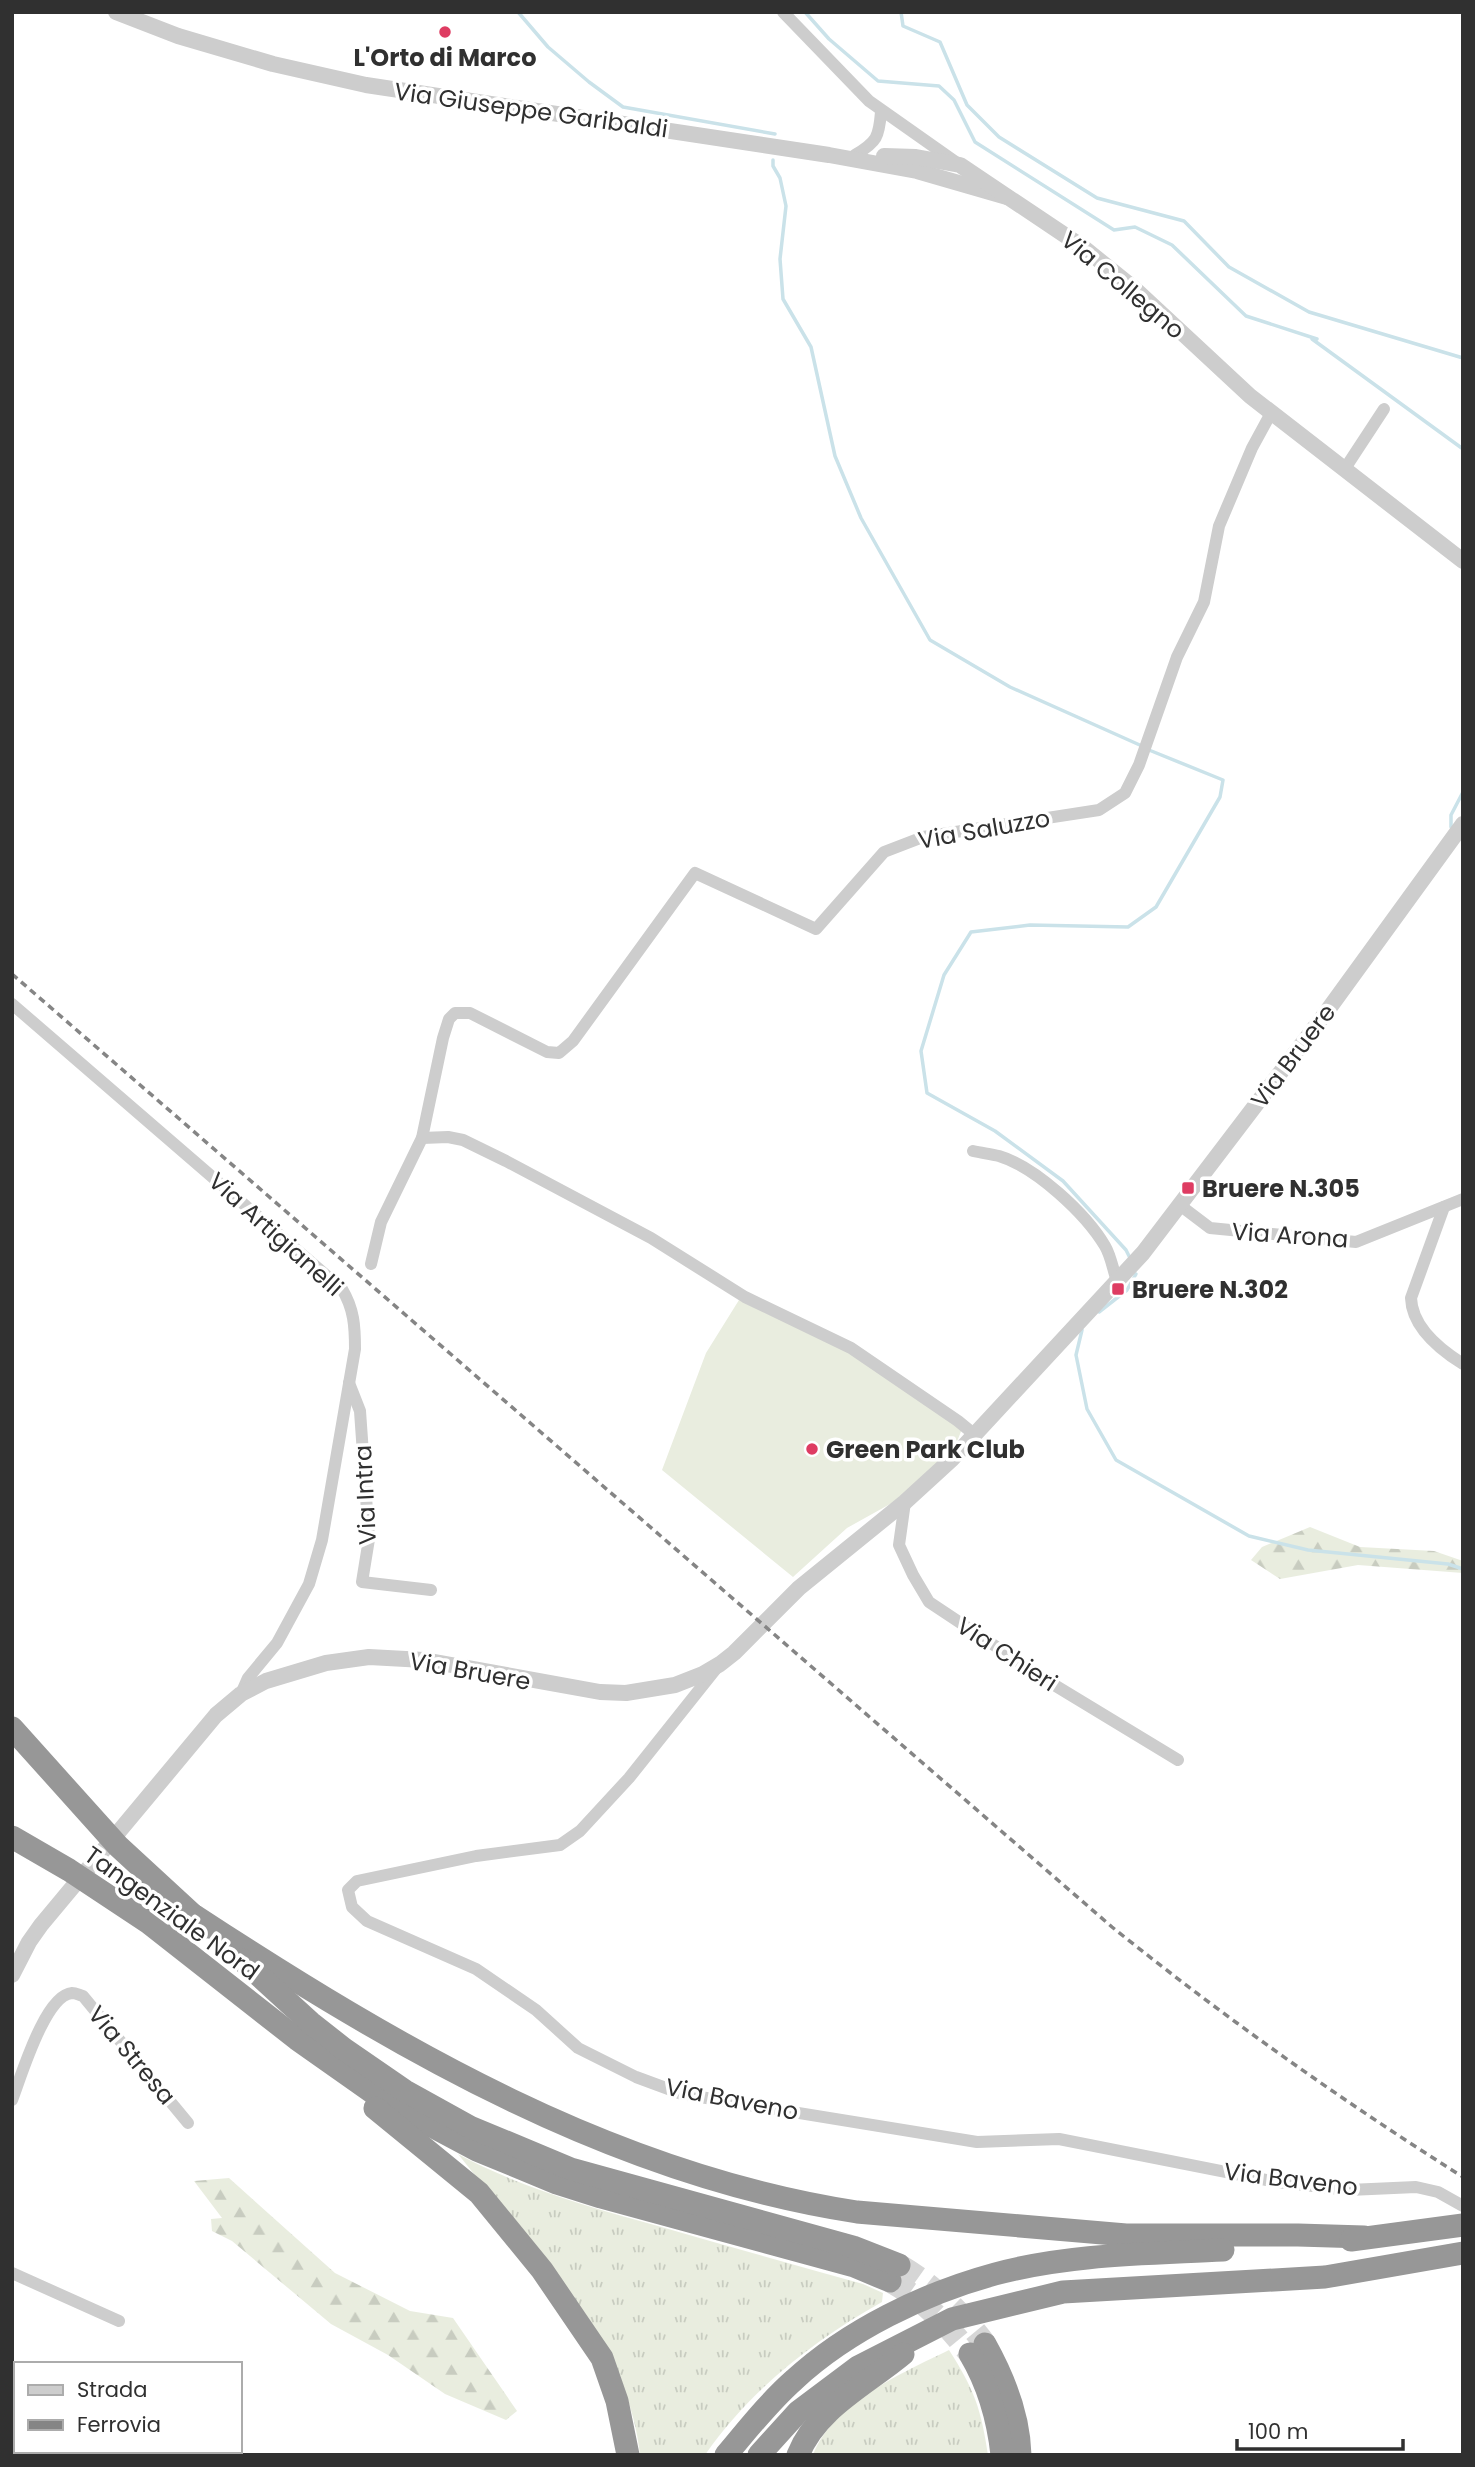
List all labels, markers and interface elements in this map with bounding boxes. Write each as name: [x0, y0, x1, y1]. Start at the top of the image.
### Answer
marker: L'Orto di Marco: [437, 24, 453, 40]
place label: L'Orto di Marco: [354, 41, 536, 74]
street label: Via Giuseppe Garibaldi: [392, 74, 670, 146]
street label: Via Collegno: [1054, 223, 1192, 347]
street label: Via Saluzzo: [915, 801, 1053, 857]
street label: Via Bruere: [1243, 997, 1343, 1115]
street label: Via Artigianelli: [201, 1165, 351, 1303]
place label: Bruere N.305: [1202, 1172, 1360, 1205]
marker: Bruere N.305: [1180, 1180, 1196, 1196]
street label: Via Arona: [1231, 1214, 1349, 1256]
place label: Bruere N.302: [1132, 1273, 1288, 1306]
marker: Bruere N.302: [1110, 1281, 1126, 1297]
place label: Green Park Club: [826, 1433, 1025, 1466]
marker: Green Park Club: [804, 1441, 820, 1457]
street label: Via Intra: [346, 1444, 384, 1546]
street label: Via Chieri: [950, 1609, 1064, 1699]
street label: Via Bruere: [407, 1644, 533, 1698]
street label: Tangenziale Nord: [78, 1838, 266, 1988]
street label: Via Stresa: [81, 1998, 183, 2112]
street label: Via Baveno: [663, 2070, 801, 2128]
street label: Via Baveno: [1222, 2154, 1360, 2204]
legend: [14, 2362, 242, 2453]
text: Strada: [77, 2375, 147, 2404]
scale bar: [1237, 2408, 1403, 2452]
text: Ferrovia: [77, 2410, 161, 2439]
text: 100 m: [1248, 2417, 1308, 2446]

